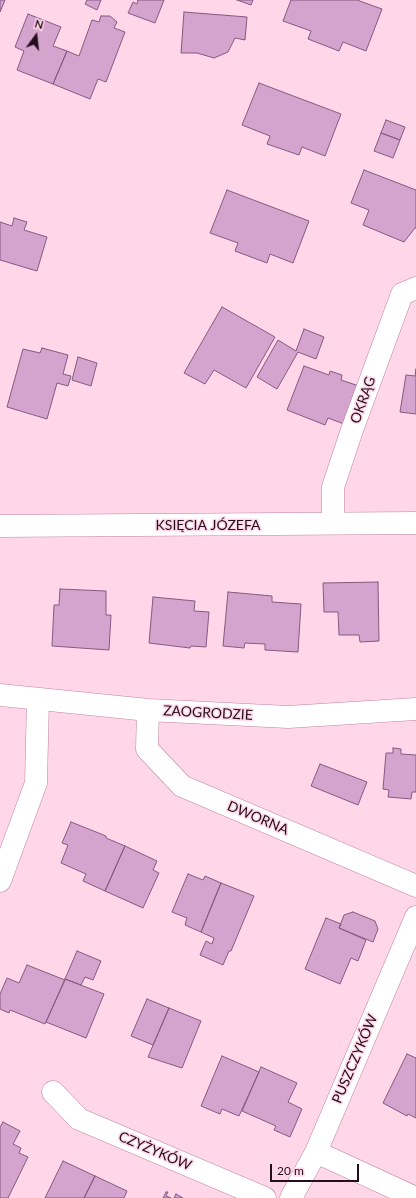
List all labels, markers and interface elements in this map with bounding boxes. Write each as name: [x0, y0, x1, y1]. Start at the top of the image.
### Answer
north arrow: [16, 16, 56, 56]
text: N: [33, 17, 45, 31]
street label: OKRĄG: [347, 374, 379, 426]
street label: KSIĘCIA JÓZEFA: [156, 517, 260, 533]
street label: ZAOGRODZIE: [163, 702, 253, 724]
street label: DWORNA: [225, 798, 291, 838]
street label: PUSZCZYKÓW: [329, 1012, 381, 1106]
street label: CZYŻYKÓW: [116, 1128, 194, 1174]
scale bar: [272, 1156, 361, 1182]
text: 20 m: [277, 1163, 304, 1178]

